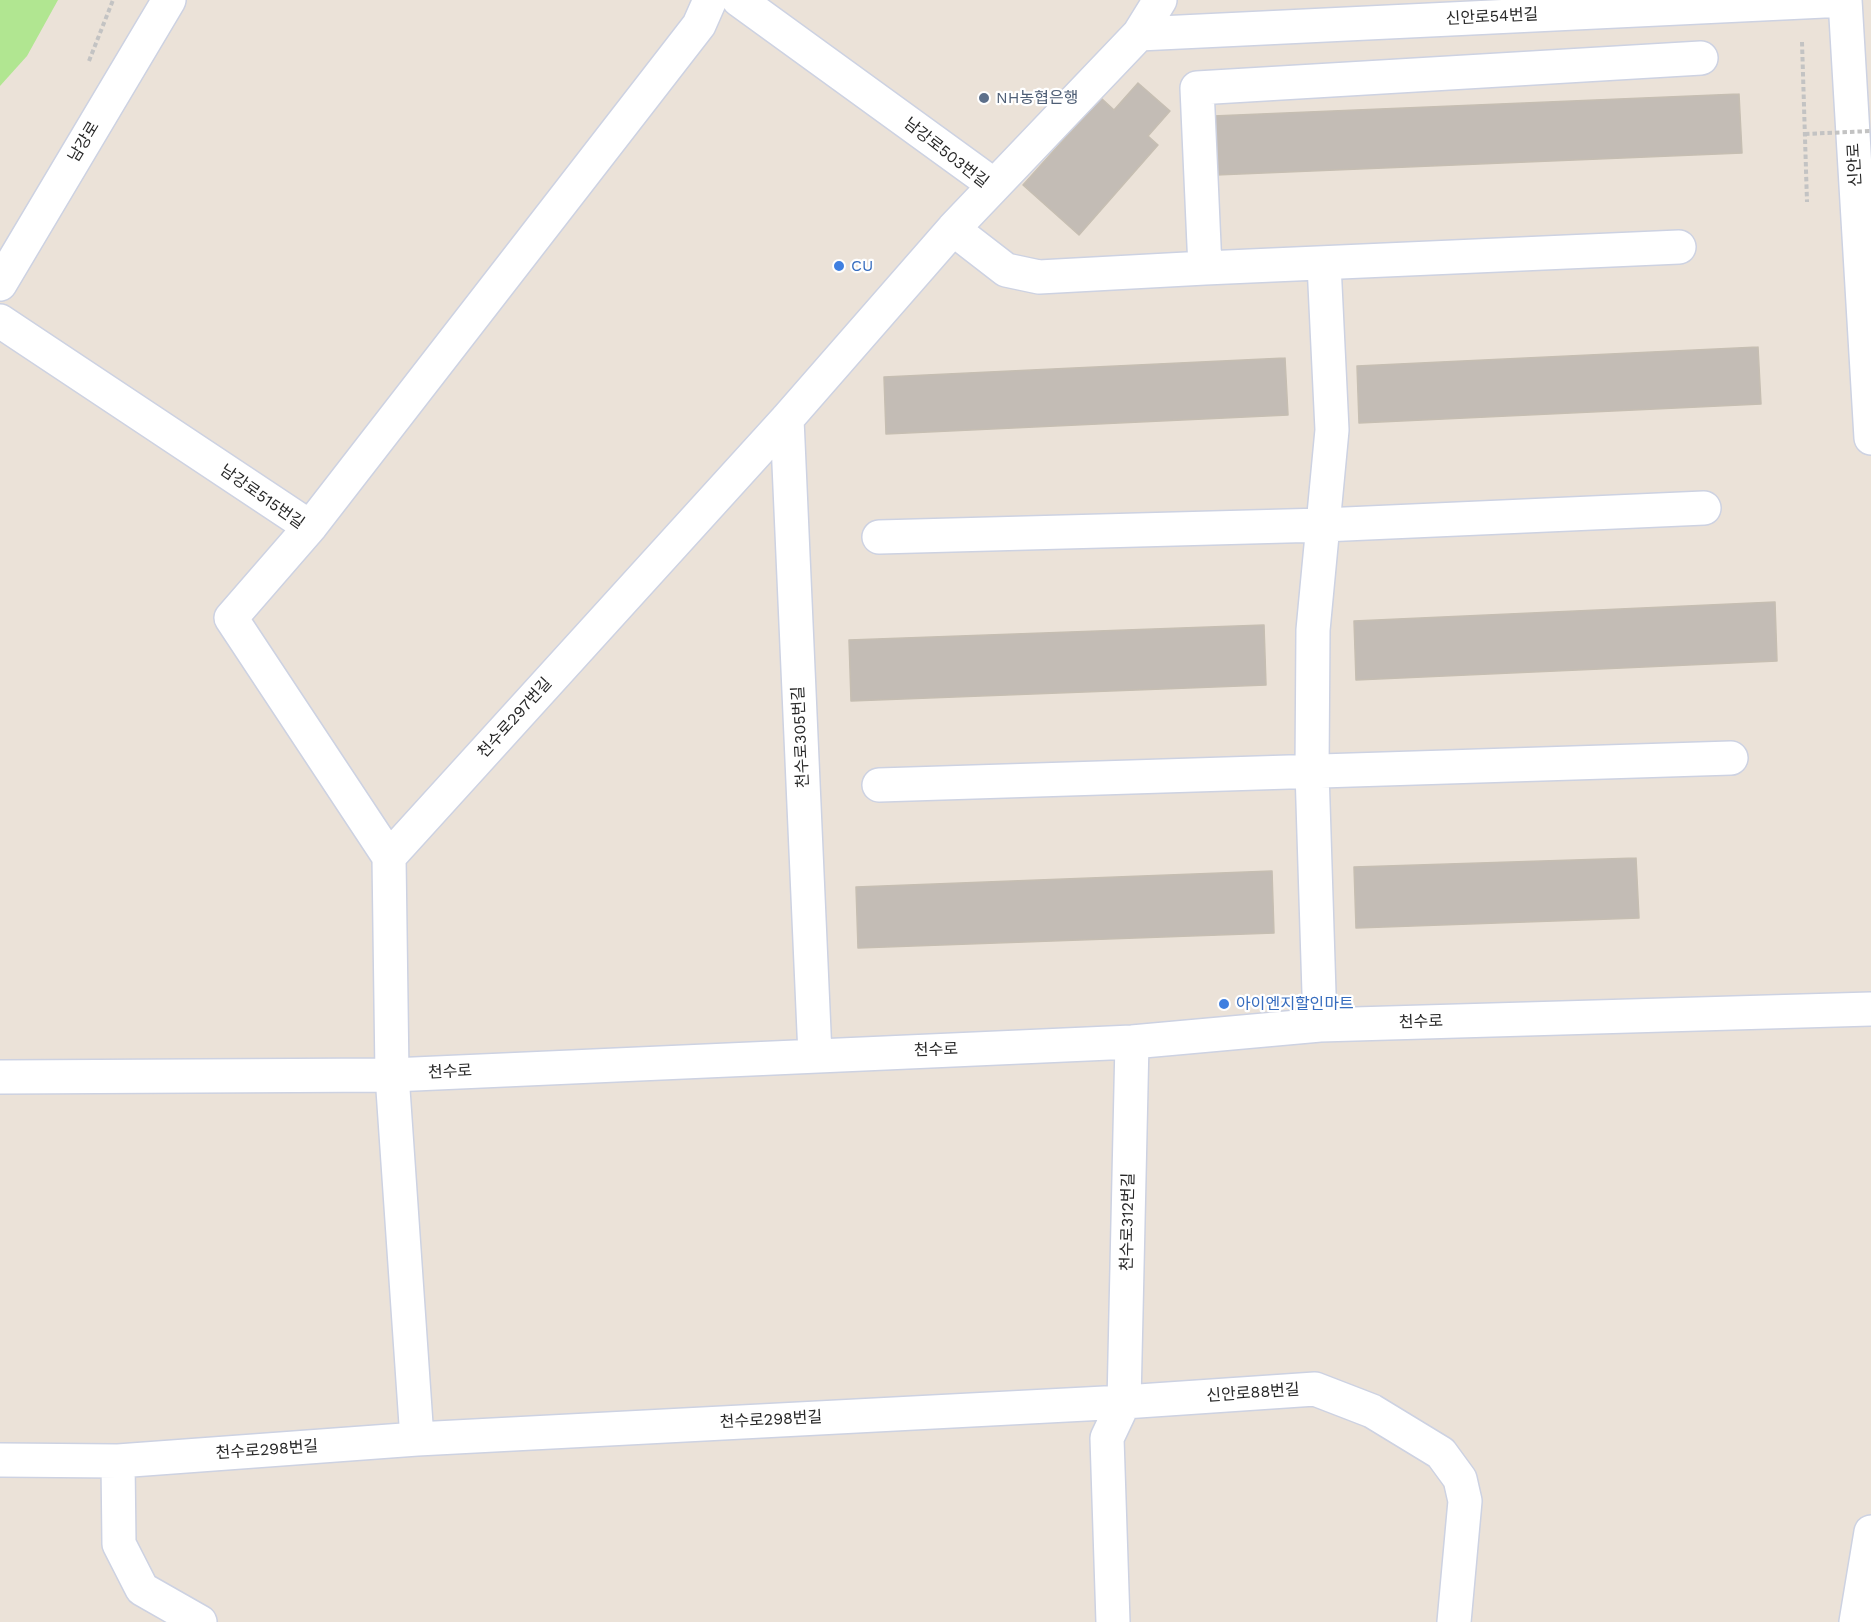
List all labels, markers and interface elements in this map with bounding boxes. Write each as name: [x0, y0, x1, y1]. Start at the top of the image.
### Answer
street label: 신안로54번길: [1445, 5, 1539, 29]
place label: NH농협은행: [996, 88, 1078, 108]
marker: NH농협은행: [977, 91, 991, 105]
street label: 남강로503번길: [900, 114, 992, 192]
street label: 남강로: [64, 118, 104, 166]
street label: 신안로: [1844, 142, 1866, 188]
place label: CU: [851, 256, 873, 276]
marker: CU: [832, 259, 846, 273]
street label: 남강로515번길: [216, 461, 308, 533]
street label: 천수로297번길: [474, 674, 556, 762]
street label: 천수로305번길: [789, 685, 813, 789]
place label: 아이엔지할인마트: [1236, 994, 1354, 1014]
marker: 아이엔지할인마트: [1217, 997, 1231, 1011]
street label: 천수로: [1399, 1012, 1443, 1032]
street label: 천수로: [914, 1040, 958, 1060]
street label: 천수로: [427, 1061, 473, 1083]
street label: 천수로312번길: [1118, 1173, 1138, 1271]
street label: 신안로88번길: [1206, 1380, 1300, 1406]
street label: 천수로298번길: [719, 1408, 823, 1432]
street label: 천수로298번길: [215, 1437, 319, 1463]

